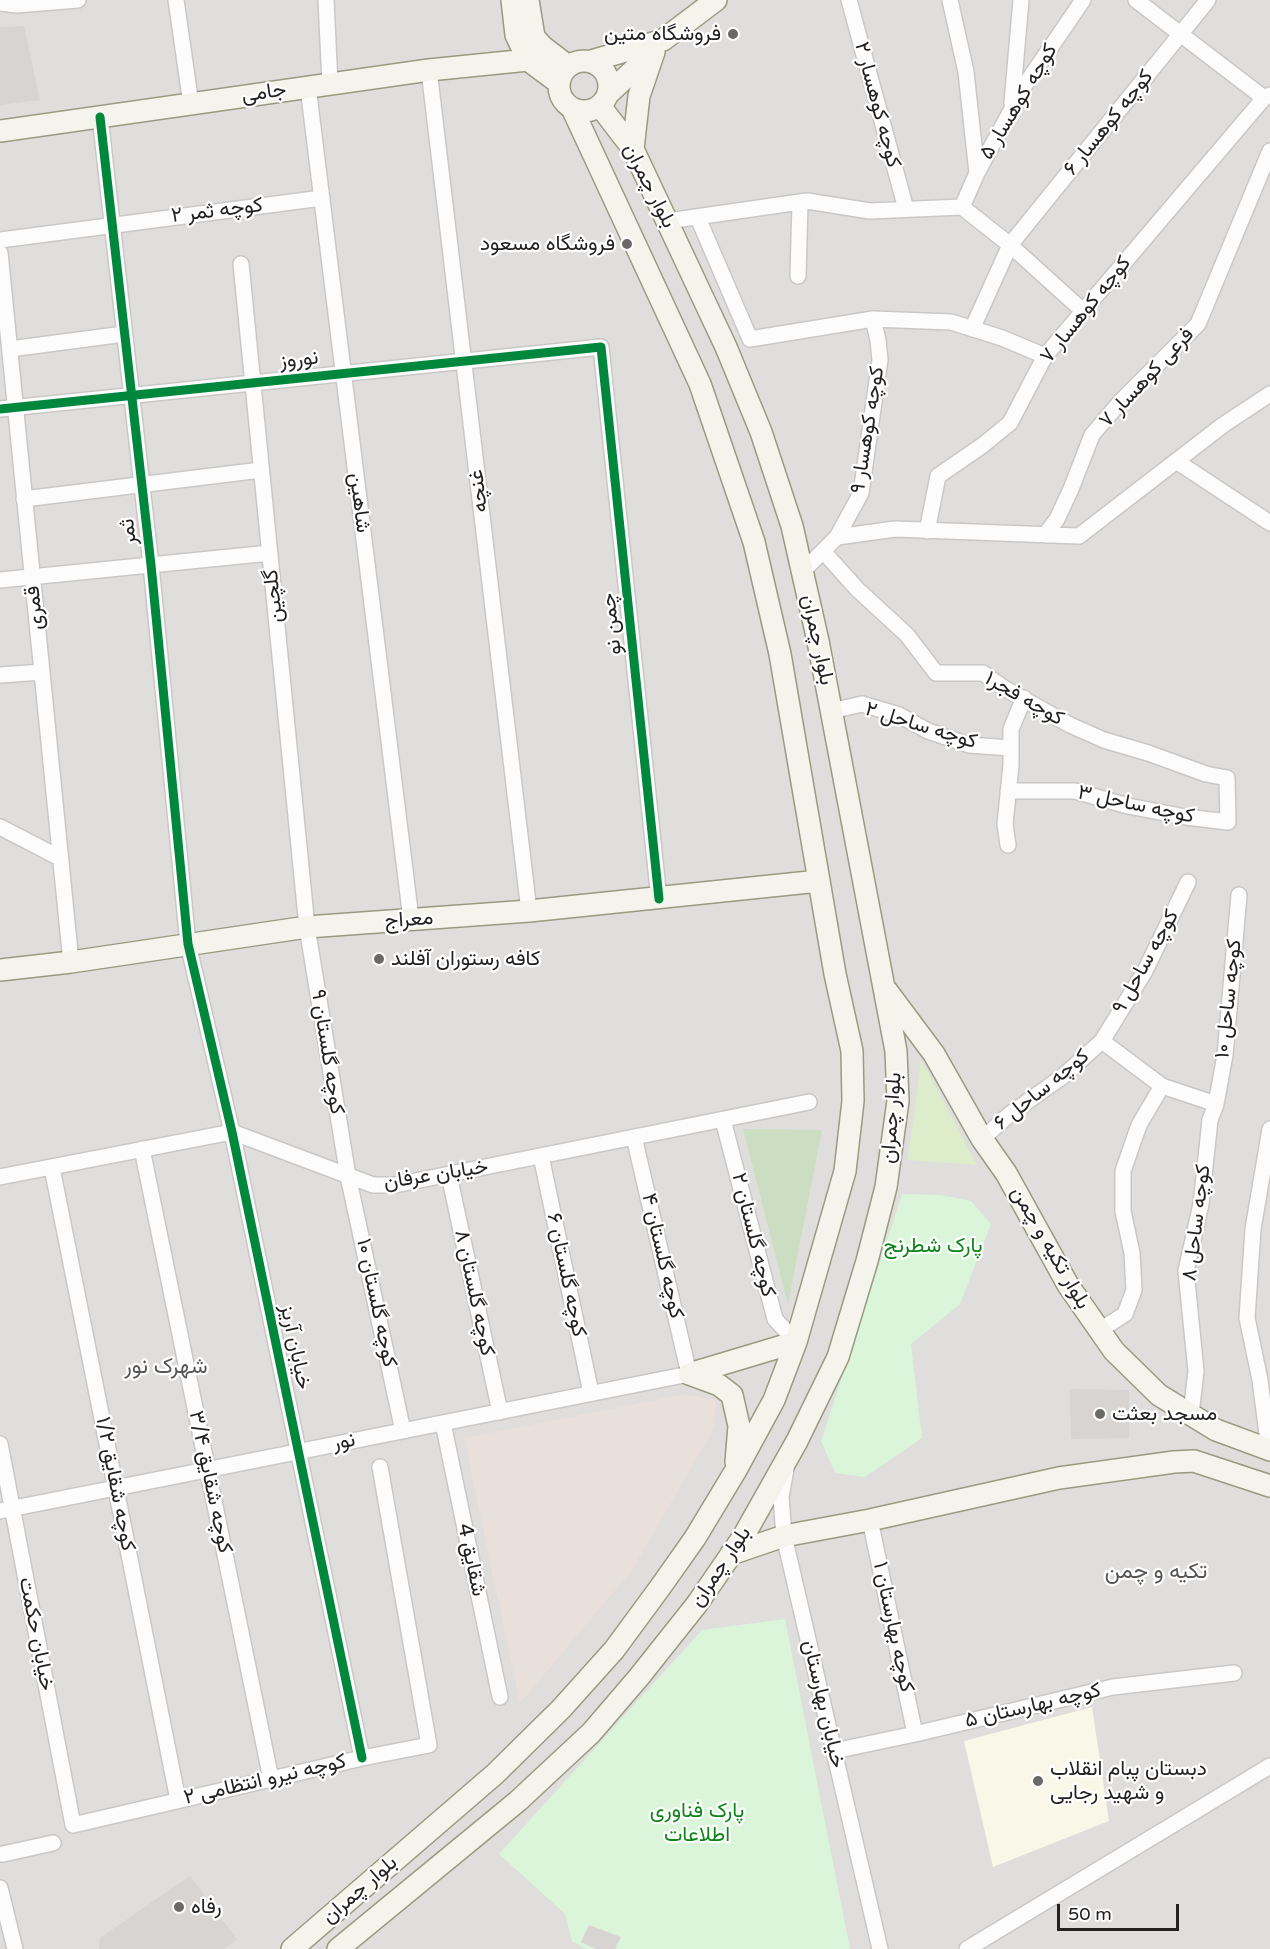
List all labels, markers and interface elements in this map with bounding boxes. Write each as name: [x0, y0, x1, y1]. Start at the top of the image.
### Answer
place label: فروشگاه متین: [604, 21, 721, 47]
marker: فروشگاه متین: [726, 27, 740, 41]
street label: کوچه کوهسار ۲: [848, 39, 906, 171]
street label: کوچه کوهسار ۵: [975, 40, 1063, 164]
street label: کوچه کوهسار ۶: [1059, 65, 1159, 181]
street label: جامی: [240, 77, 288, 109]
street label: بلوار چمران: [617, 139, 681, 233]
street label: کوچه ثمر ۲: [170, 193, 264, 229]
place label: فروشگاه مسعود: [480, 231, 615, 257]
marker: فروشگاه مسعود: [620, 237, 634, 251]
street label: کوچه کوهسار ۷: [1035, 251, 1137, 369]
street label: فرعی کوهسار ۷: [1094, 323, 1200, 433]
street label: نوروز: [278, 345, 320, 375]
street label: کوچه کوهسار ۹: [846, 365, 890, 495]
street label: غنچه: [464, 468, 494, 514]
street label: شاهین: [343, 472, 375, 534]
street label: ثمر: [115, 517, 143, 547]
street label: گلچین: [259, 568, 289, 624]
street label: قمری: [20, 585, 50, 631]
street label: چمن نو: [596, 592, 628, 656]
street label: بلوار چمران: [795, 593, 839, 687]
street label: کوچه فجر۱: [980, 666, 1068, 732]
street label: کوچه ساحل ۲: [862, 697, 980, 755]
street label: کوچه ساحل ۳: [1075, 780, 1197, 830]
street label: معراج: [384, 906, 434, 934]
street label: کوچه ساحل ۹: [1107, 906, 1185, 1018]
street label: کوچه ساحل ۱۰: [1210, 938, 1248, 1060]
place label: کافه رستوران آفلند: [391, 946, 540, 972]
marker: کافه رستوران آفلند: [372, 952, 386, 966]
street label: کوچه گلستان ۹: [305, 988, 349, 1116]
street label: کوچه ساحل ۶: [989, 1044, 1095, 1136]
street label: بلوار چمران: [876, 1071, 908, 1165]
street label: خیابان عرفان: [382, 1154, 490, 1196]
street label: کوچه ساحل ۸: [1177, 1163, 1217, 1283]
street label: کوچه گلستان ۲: [725, 1170, 781, 1300]
street label: بلوار تکیه و چمن: [1005, 1182, 1095, 1314]
street label: کوچه گلستان ۴: [635, 1191, 689, 1321]
street label: کوچه گلستان ۶: [541, 1211, 591, 1339]
street label: کوچه گلستان ۸: [448, 1228, 500, 1358]
park label: پارک شطرنج: [884, 1233, 982, 1259]
street label: کوچه گلستان ۱۰: [350, 1236, 402, 1370]
street label: خیابان آریز: [274, 1302, 316, 1392]
district label: شهرک نور: [124, 1354, 208, 1380]
place label: مسجد بعثت: [1112, 1401, 1217, 1427]
marker: مسجد بعثت: [1093, 1407, 1107, 1421]
street label: کوچه شقایق ۳/۴: [183, 1409, 237, 1555]
street label: کوچه شقایق ۱/۲: [90, 1415, 140, 1553]
street label: نور: [331, 1427, 357, 1457]
street label: شقایق 4: [451, 1521, 491, 1599]
street label: بلوار چمران: [685, 1522, 757, 1612]
district label: تکیه و چمن: [1105, 1559, 1207, 1585]
street label: کوچه بهارستان ۱: [867, 1560, 919, 1694]
street label: خیابان حکمت: [13, 1575, 59, 1693]
street label: خیابان بهارستان: [796, 1638, 850, 1770]
street label: کوچه بهارستان ۵: [962, 1678, 1104, 1734]
street label: کوچه نیرو انتظامی ۲: [181, 1749, 349, 1811]
place label: دبستان پبام انقلاب و شهید رجایی: [1050, 1756, 1207, 1806]
marker: دبستان پبام انقلاب و شهید رجایی: [1031, 1774, 1045, 1788]
park label: پارک فناوری اطلاعات: [650, 1798, 744, 1848]
street label: بلوار چمران: [317, 1850, 403, 1930]
scale bar: [1060, 1892, 1182, 1930]
place label: رفاه: [191, 1894, 222, 1920]
marker: رفاه: [172, 1900, 186, 1914]
text: 50 m: [1068, 1903, 1112, 1925]

